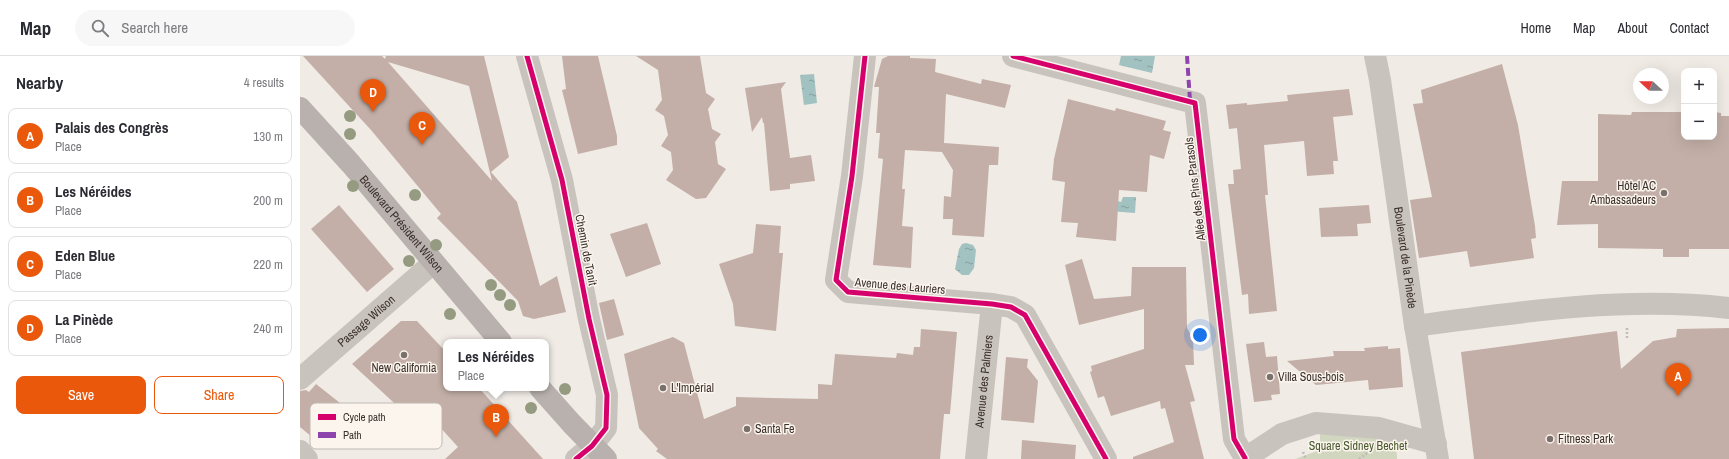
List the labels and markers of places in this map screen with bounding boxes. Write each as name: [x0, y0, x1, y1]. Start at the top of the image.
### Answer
pin: D: [360, 79, 386, 112]
pin: C: [409, 112, 435, 145]
place label: Hôtel AC Ambassadeurs: [1589, 178, 1656, 208]
marker: Hôtel AC Ambassadeurs: [1659, 188, 1669, 198]
marker: New California: [399, 350, 409, 360]
place label: New California: [371, 360, 437, 376]
pin: A: [1665, 363, 1691, 396]
place label: Villa Sous-bois: [1278, 369, 1344, 385]
marker: Villa Sous-bois: [1265, 372, 1275, 382]
place label: L'Impérial: [671, 380, 714, 396]
marker: L'Impérial: [658, 383, 668, 393]
pin: B: [483, 404, 509, 437]
place label: Santa Fe: [755, 421, 794, 437]
marker: Santa Fe: [742, 424, 752, 434]
place label: Fitness Park: [1558, 431, 1613, 447]
marker: Fitness Park: [1545, 434, 1555, 444]

